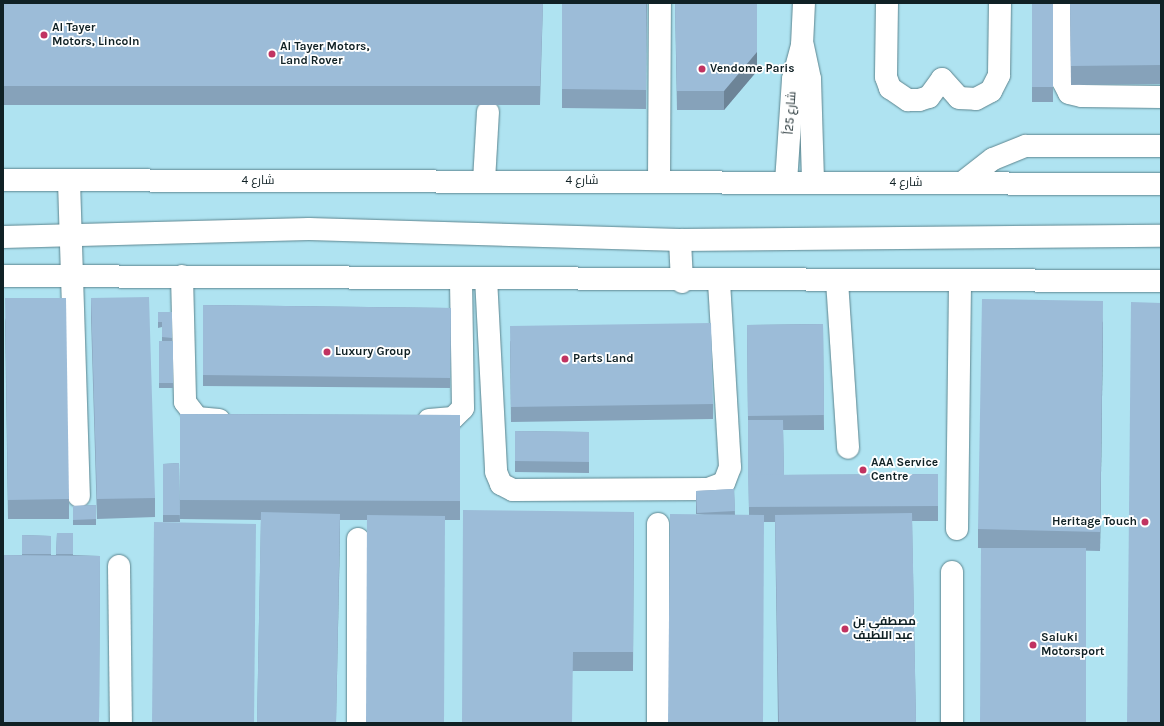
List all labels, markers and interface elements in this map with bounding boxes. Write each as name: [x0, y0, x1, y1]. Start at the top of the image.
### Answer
place label: Al Tayer Motors, Lincoln: [52, 21, 140, 49]
marker: Al Tayer Motors, Lincoln: [39, 30, 49, 40]
place label: Al Tayer Motors, Land Rover: [280, 40, 369, 68]
marker: Al Tayer Motors, Land Rover: [267, 49, 277, 59]
place label: Vendome Paris: [710, 62, 794, 76]
marker: Vendome Paris: [697, 64, 707, 74]
street label: شارع 25أ: [782, 91, 800, 135]
street label: شارع 4: [242, 174, 274, 188]
street label: شارع 4: [566, 174, 598, 188]
street label: شارع 4: [890, 176, 922, 190]
place label: Luxury Group: [335, 345, 411, 359]
marker: Luxury Group: [322, 347, 332, 357]
place label: Parts Land: [573, 352, 634, 366]
marker: Parts Land: [560, 354, 570, 364]
place label: AAA Service Centre: [871, 456, 938, 484]
marker: AAA Service Centre: [858, 465, 868, 475]
place label: Heritage Touch: [1052, 515, 1137, 529]
marker: Heritage Touch: [1140, 517, 1150, 527]
place label: مصطفي بن عبد اللطيف: [853, 615, 916, 643]
marker: مصطفي بن عبد اللطيف: [840, 624, 850, 634]
place label: Saluki Motorsport: [1041, 631, 1104, 659]
marker: Saluki Motorsport: [1028, 640, 1038, 650]

